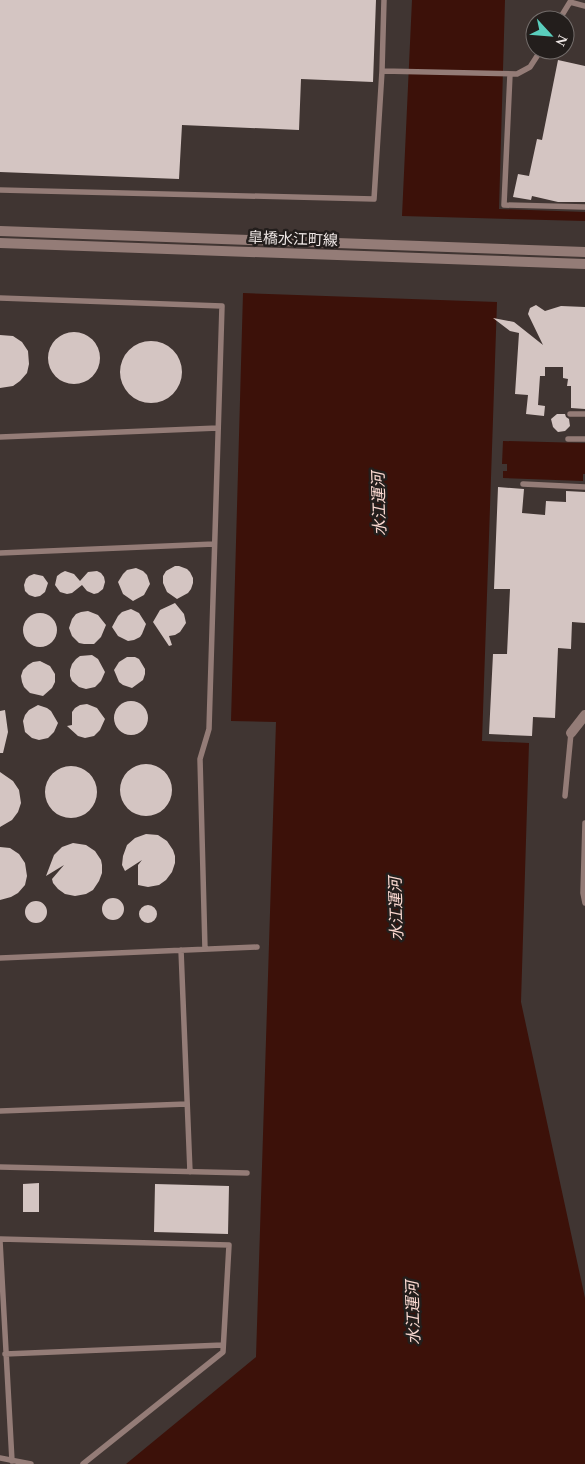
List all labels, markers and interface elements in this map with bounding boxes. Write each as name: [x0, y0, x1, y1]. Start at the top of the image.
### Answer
north arrow: [525, 10, 575, 60]
text: N: [552, 33, 570, 48]
street label: 皐橋水江町線: [248, 228, 338, 249]
water label: 水江運河: [369, 469, 389, 536]
water label: 水江運河: [386, 874, 406, 941]
water label: 水江運河: [403, 1278, 423, 1345]

